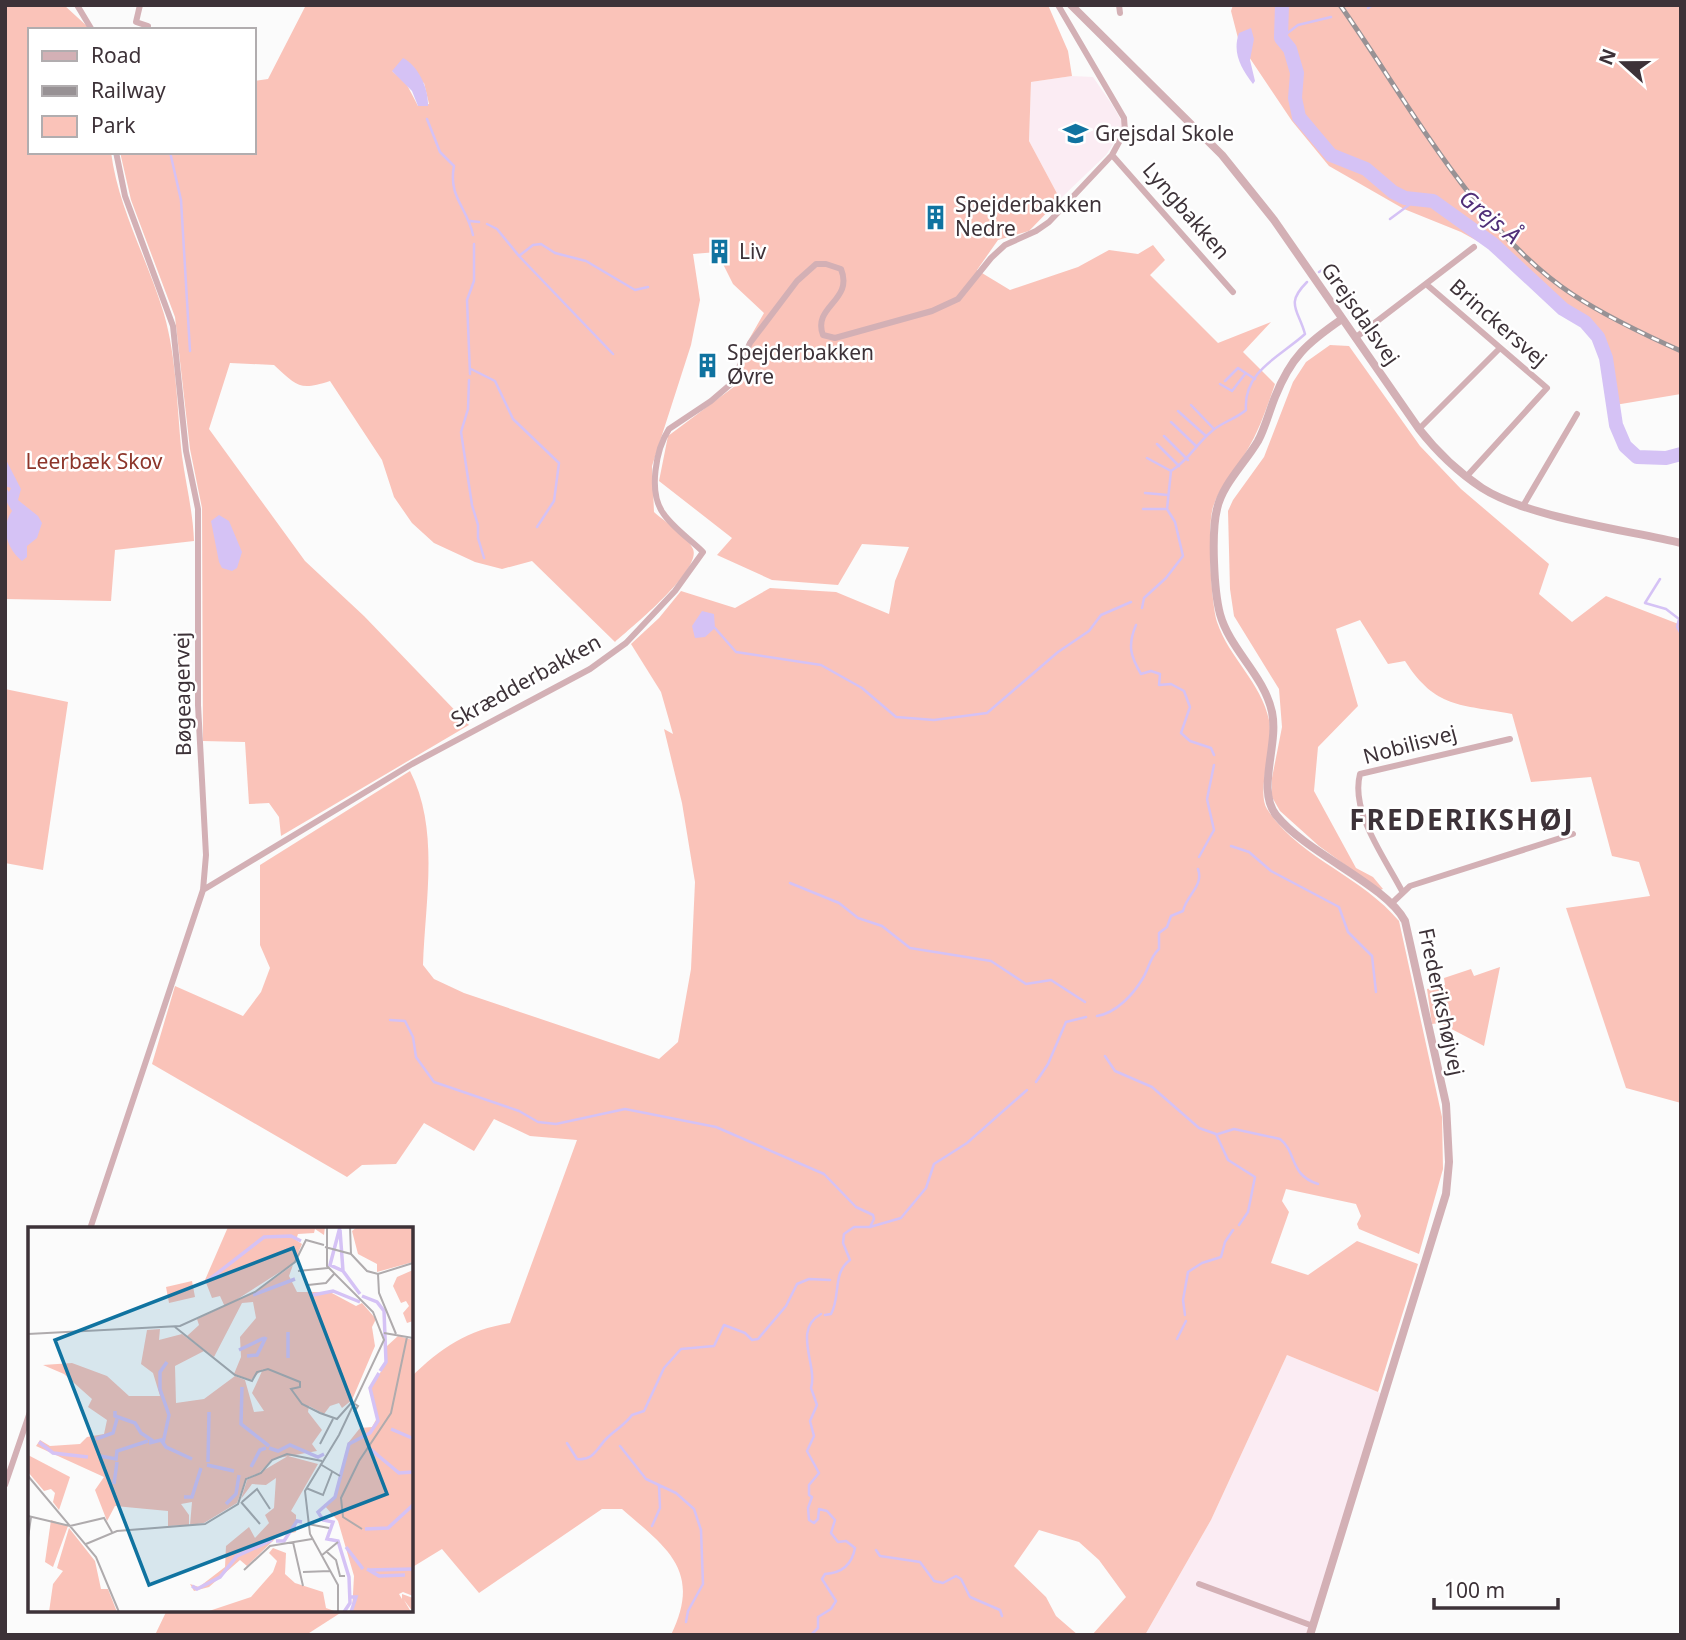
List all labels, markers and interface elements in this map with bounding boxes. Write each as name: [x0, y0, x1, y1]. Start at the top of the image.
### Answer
legend: [28, 28, 256, 154]
north arrow: [1588, 28, 1658, 98]
text: Road: [91, 41, 141, 69]
text: N: [1592, 45, 1622, 69]
text: Railway: [91, 76, 166, 104]
text: Park: [91, 111, 136, 139]
place label: Grejsdal Skole: [1095, 119, 1234, 147]
school or university icon: Grejsdal Skole: [1061, 120, 1089, 148]
street label: Lyngbakken: [1137, 156, 1237, 265]
water label: Grejs Å: [1453, 182, 1528, 251]
place label: Spejderbakken Nedre: [955, 190, 1102, 242]
building icon: Spejderbakken Nedre: [921, 203, 949, 231]
place label: Liv: [739, 237, 766, 265]
building icon: Liv: [705, 238, 733, 266]
street label: Grejsdalsvej: [1315, 257, 1406, 370]
street label: Brinckersvej: [1444, 272, 1553, 372]
place label: Spejderbakken Øvre: [727, 338, 874, 390]
building icon: Spejderbakken Øvre: [693, 351, 721, 379]
park label: Leerbæk Skov: [26, 447, 163, 475]
street label: Skrædderbakken: [446, 627, 606, 733]
street label: Bøgeagervej: [167, 632, 197, 756]
street label: Nobilisvej: [1360, 718, 1460, 770]
district label: FREDERIKSHØJ: [1349, 800, 1575, 838]
street label: Frederikshøjvej: [1413, 925, 1471, 1078]
inset map: [28, 1227, 413, 1612]
scale bar: [1434, 1566, 1558, 1610]
text: 100 m: [1444, 1576, 1505, 1604]

